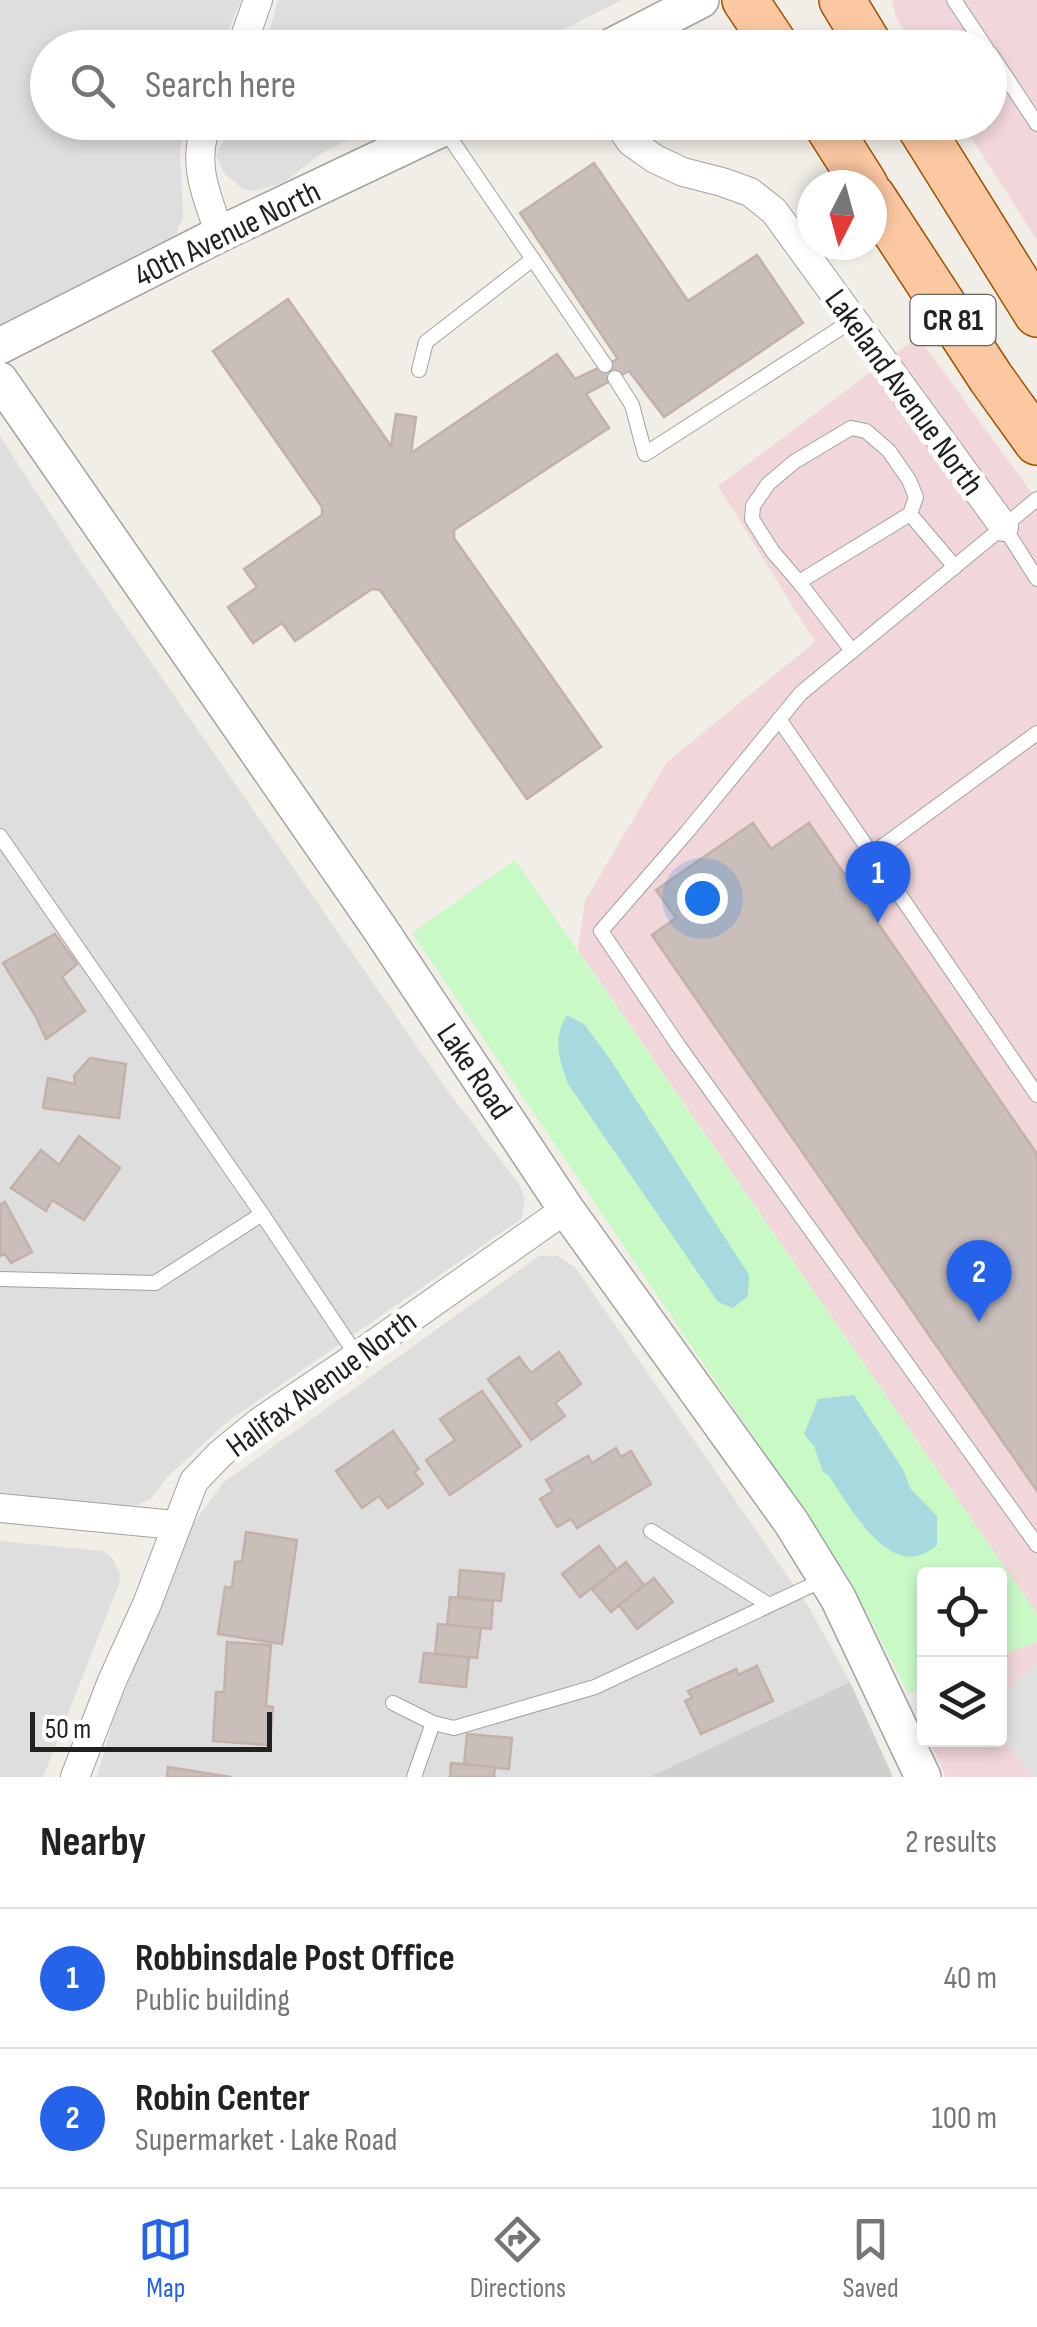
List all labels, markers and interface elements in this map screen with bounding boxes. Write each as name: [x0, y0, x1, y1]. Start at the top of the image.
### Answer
search box: [30, 30, 1007, 140]
icon: search: [65, 58, 120, 113]
text: Search here: [145, 63, 296, 108]
north arrow: [797, 170, 887, 260]
street label: 40th Avenue North: [128, 173, 327, 296]
street label: Lakeland Avenue North: [816, 282, 992, 503]
road number: CR 81: [910, 295, 996, 345]
pin: 1: [846, 840, 910, 923]
your location: [677, 873, 728, 924]
street label: Lake Road: [428, 1017, 520, 1127]
pin: 2: [946, 1240, 1012, 1322]
street label: Halifax Avenue North: [219, 1302, 425, 1466]
map controls: [917, 1567, 1007, 1747]
button: locate: [917, 1567, 1007, 1657]
button: layers: [917, 1657, 1007, 1747]
scale bar: [30, 1707, 272, 1752]
text: 50 m: [45, 1713, 91, 1746]
text: Nearby: [40, 1817, 146, 1868]
text: 2 results: [905, 1823, 997, 1862]
text: Robbinsdale Post Office: [135, 1936, 455, 1981]
text: 1: [66, 1959, 79, 1998]
text: 40 m: [944, 1959, 997, 1998]
text: Public building: [135, 1981, 290, 2020]
text: Robin Center: [135, 2076, 310, 2121]
text: 2: [65, 2099, 80, 2138]
text: 100 m: [932, 2099, 997, 2138]
text: Supermarket · Lake Road: [135, 2121, 397, 2160]
tab: Map: [138, 2212, 193, 2305]
tab: Directions: [470, 2212, 566, 2305]
tab: Saved: [843, 2212, 899, 2305]

